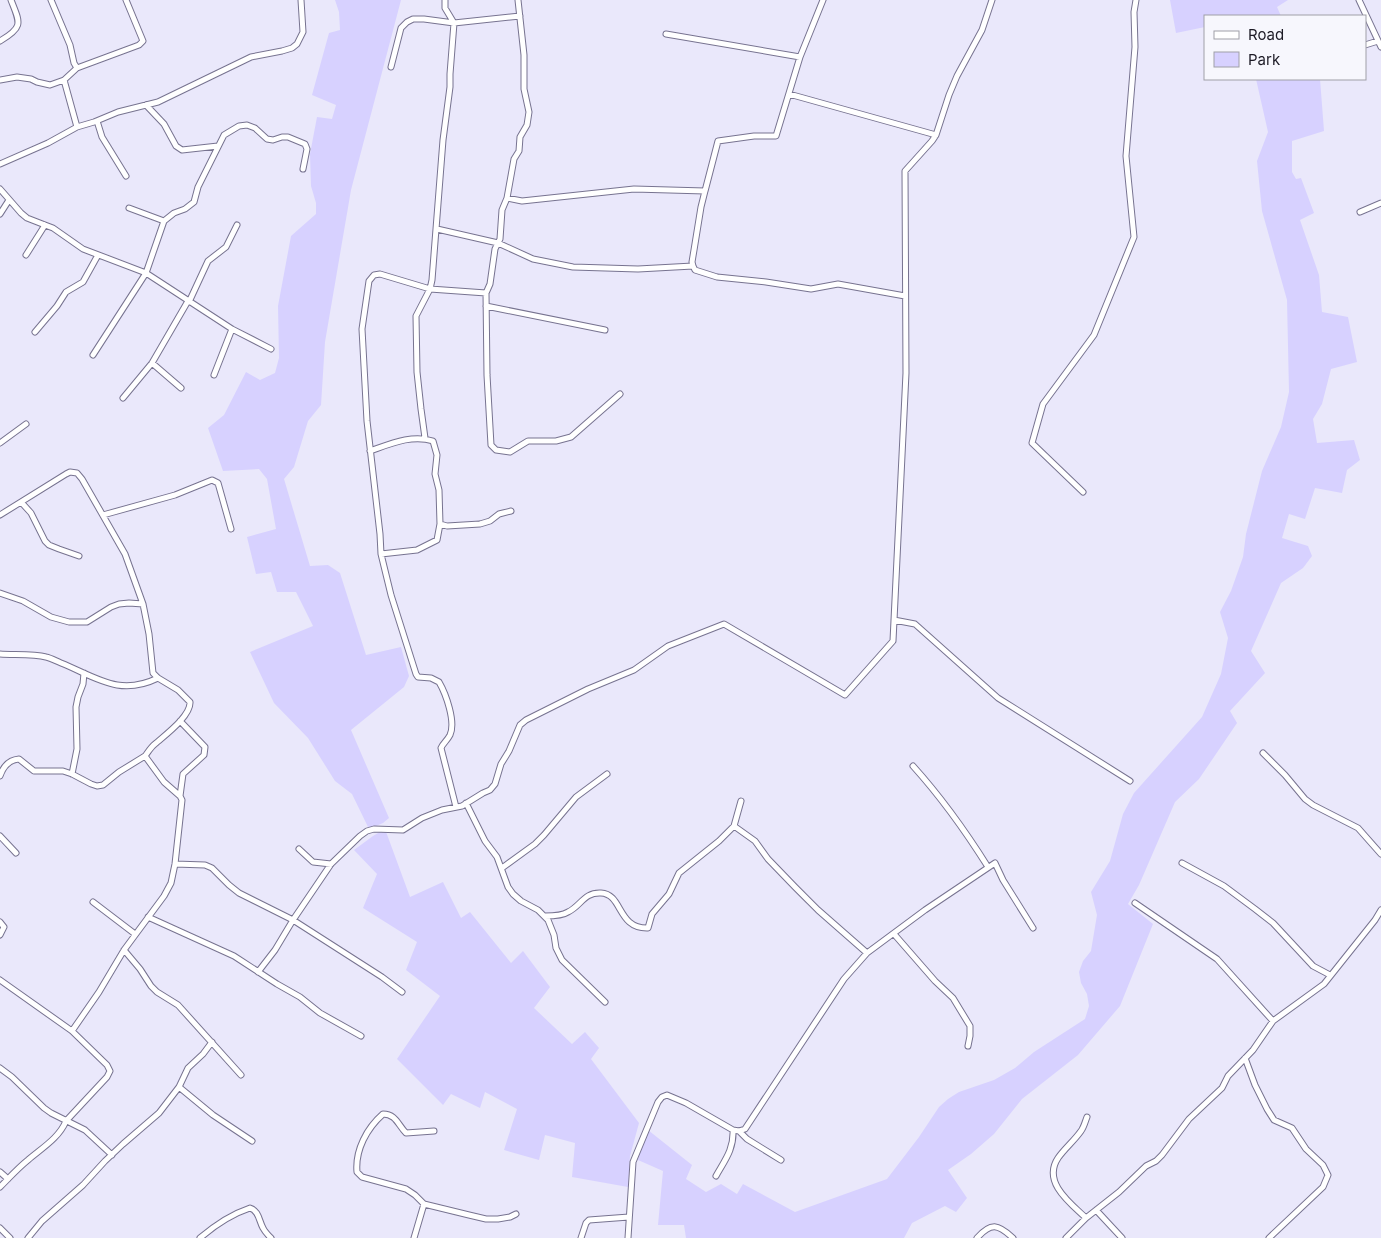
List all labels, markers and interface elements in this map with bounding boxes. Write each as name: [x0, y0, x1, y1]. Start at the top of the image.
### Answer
legend: [1204, 15, 1366, 80]
text: Road: [1248, 25, 1284, 44]
text: Park: [1248, 50, 1281, 69]

